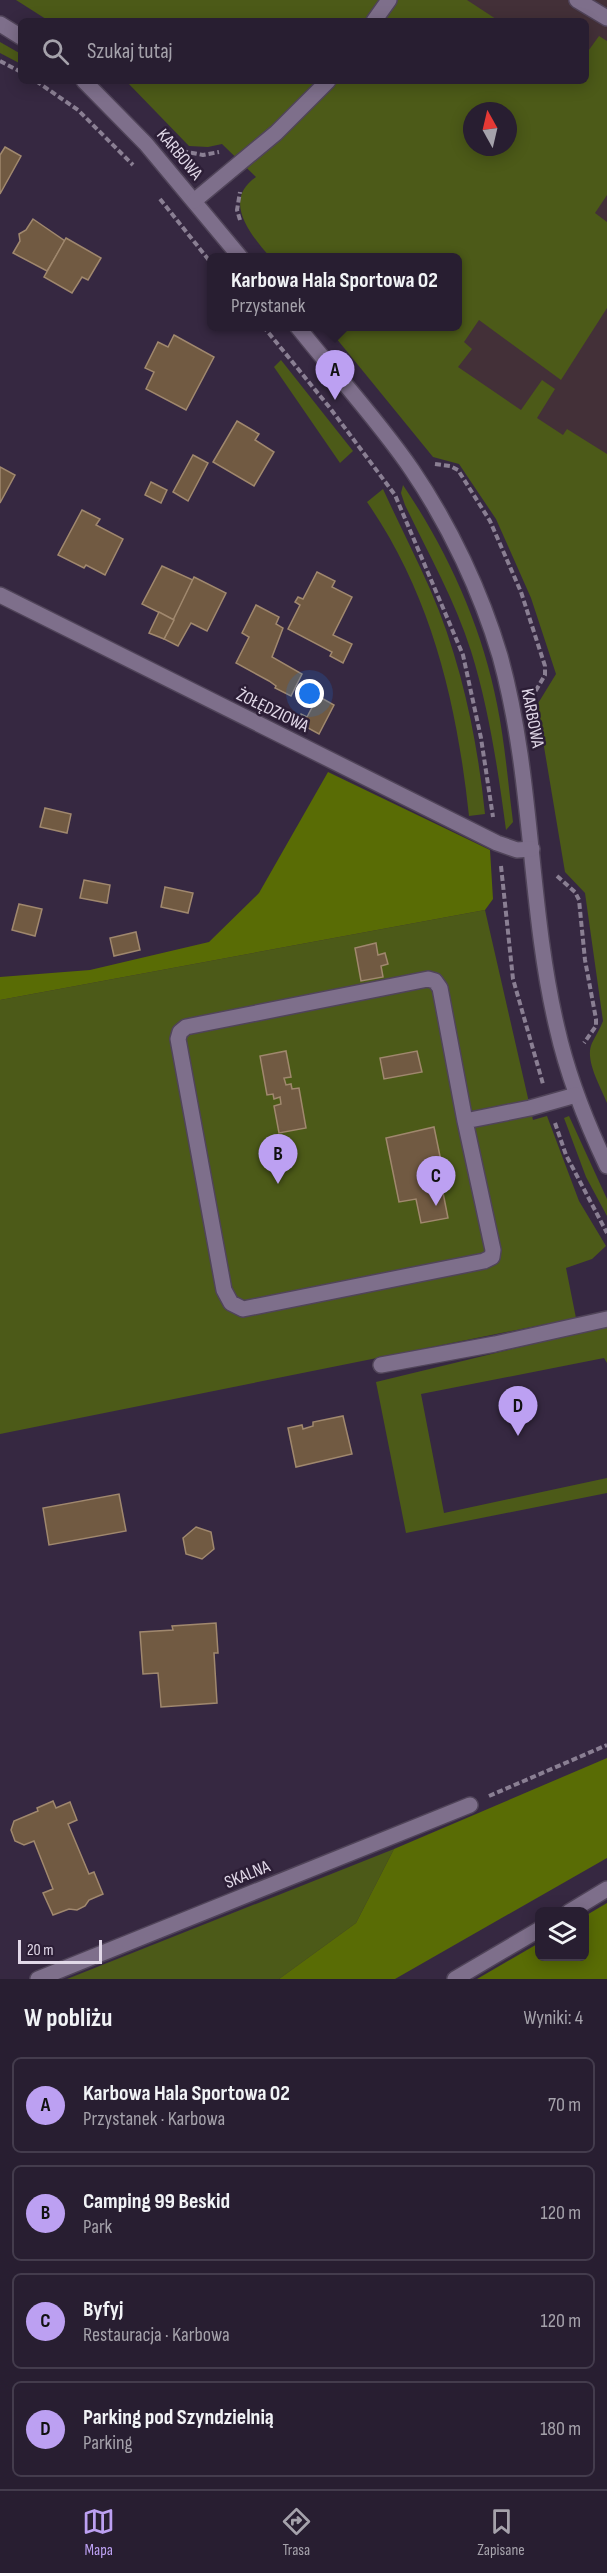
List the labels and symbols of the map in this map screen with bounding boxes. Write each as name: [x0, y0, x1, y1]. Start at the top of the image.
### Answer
north arrow: [463, 102, 517, 156]
street label: KARBOWA: [152, 125, 207, 184]
pin: A: [316, 350, 354, 400]
your location: [295, 679, 324, 708]
street label: ŻOŁĘDZIOWA: [233, 684, 313, 737]
street label: KARBOWA: [516, 687, 549, 750]
pin: B: [258, 1134, 298, 1184]
pin: C: [416, 1156, 456, 1206]
pin: D: [498, 1386, 538, 1436]
street label: SKALNA: [221, 1856, 273, 1893]
scale bar: [18, 1937, 102, 1964]

